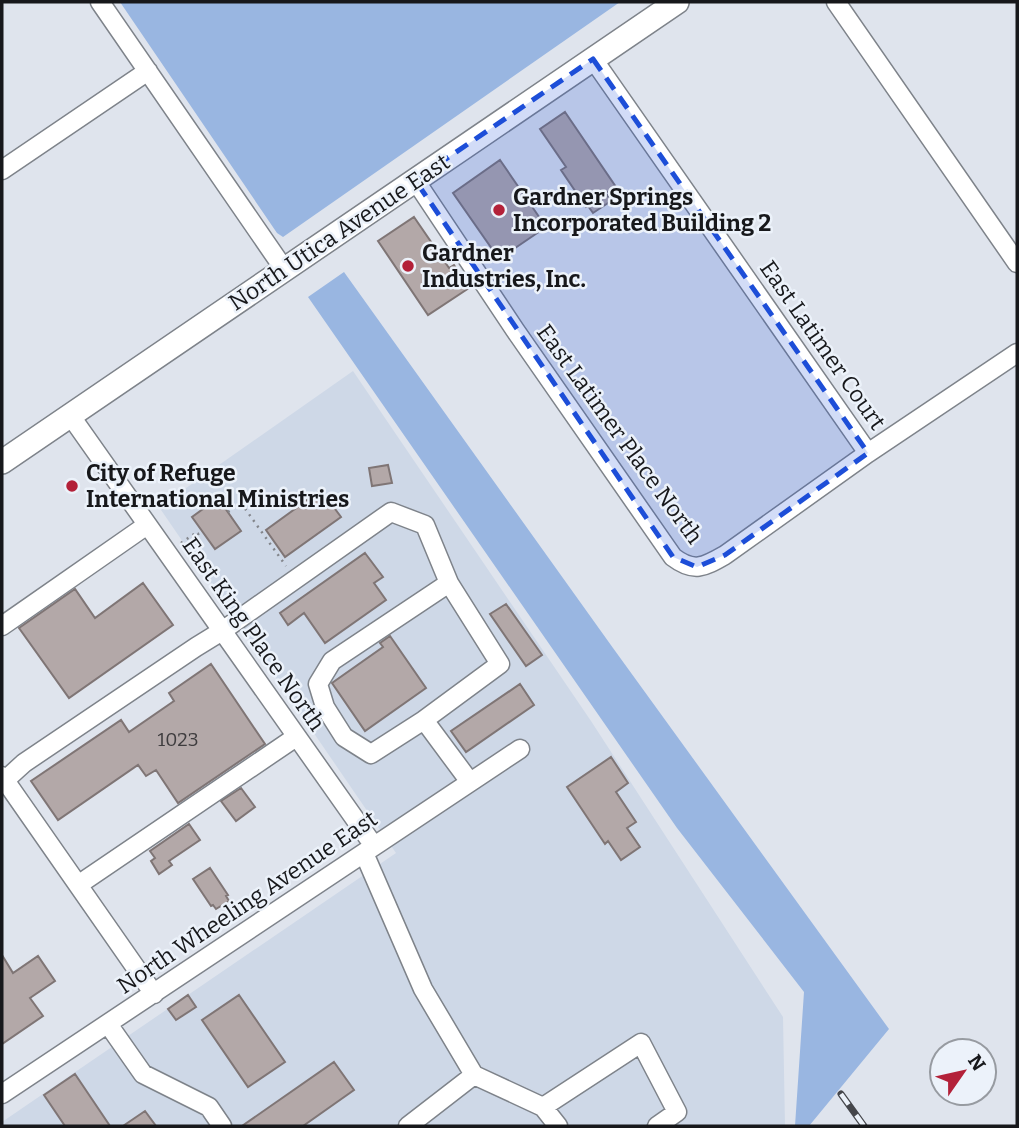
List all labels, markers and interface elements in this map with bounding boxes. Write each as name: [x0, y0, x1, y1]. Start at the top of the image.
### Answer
street label: North Utica Avenue East: [223, 148, 455, 316]
place label: Gardner Springs Incorporated Building 2: [513, 183, 771, 237]
marker: Gardner Springs Incorporated Building 2: [491, 202, 507, 218]
place label: Gardner Industries, Inc.: [422, 239, 586, 293]
street label: East Latimer Court: [754, 255, 892, 435]
marker: Gardner Industries, Inc.: [400, 258, 416, 274]
street label: East Latimer Place North: [531, 319, 709, 549]
place label: City of Refuge International Ministries: [86, 459, 349, 513]
marker: City of Refuge International Ministries: [64, 478, 80, 494]
street label: East King Place North: [177, 532, 331, 736]
house number: 1023: [157, 728, 199, 751]
street label: North Wheeling Avenue East: [112, 804, 382, 1000]
north arrow: [928, 1037, 998, 1107]
text: N: [963, 1050, 990, 1076]

